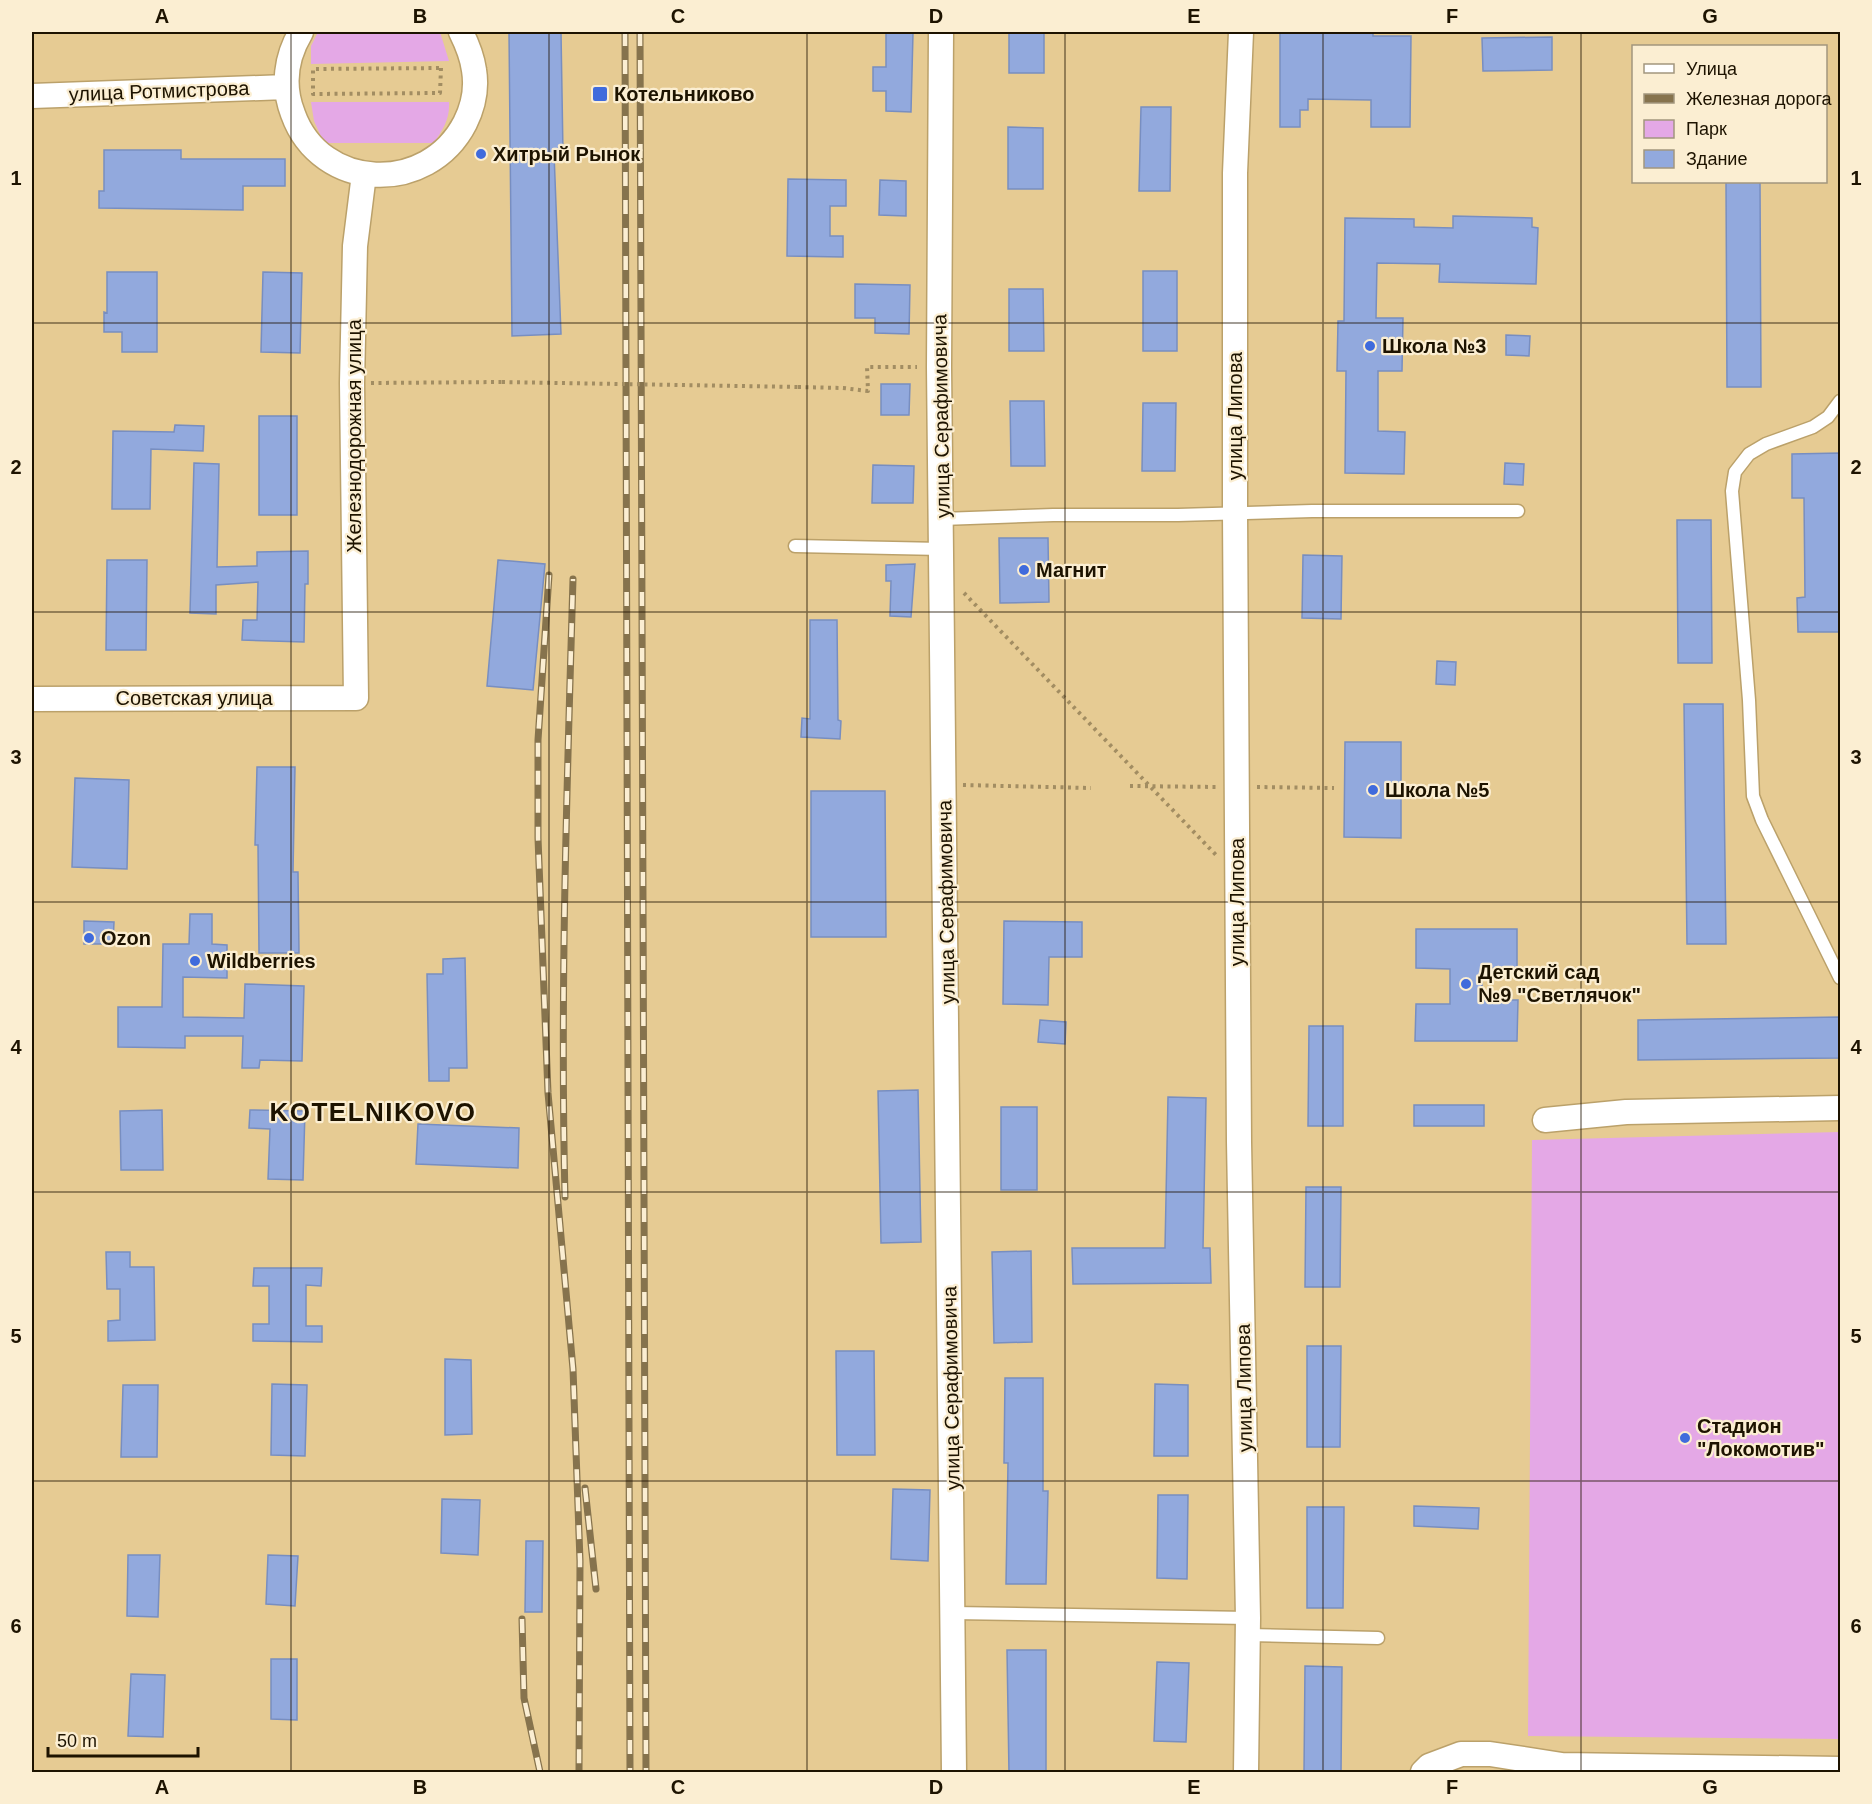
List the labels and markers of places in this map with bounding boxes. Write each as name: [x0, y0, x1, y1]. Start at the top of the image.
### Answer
place label: Котельниково: [614, 83, 754, 105]
marker: Котельниково: [591, 85, 609, 103]
place label: Хитрый Рынок: [493, 143, 641, 165]
marker: Хитрый Рынок: [474, 147, 488, 161]
place label: Школа №3: [1382, 335, 1486, 357]
marker: Школа №3: [1363, 339, 1377, 353]
place label: Магнит: [1036, 559, 1107, 581]
marker: Магнит: [1017, 563, 1031, 577]
place label: Школа №5: [1385, 779, 1489, 801]
marker: Школа №5: [1366, 783, 1380, 797]
place label: Ozon: [101, 927, 151, 949]
marker: Ozon: [82, 931, 96, 945]
place label: Wildberries: [207, 950, 316, 972]
marker: Wildberries: [188, 954, 202, 968]
place label: Детский сад №9 "Светлячок": [1478, 961, 1641, 1006]
marker: Детский сад №9 "Светлячок": [1459, 977, 1473, 991]
place label: Стадион "Локомотив": [1697, 1415, 1825, 1460]
marker: Стадион "Локомотив": [1678, 1431, 1692, 1445]

